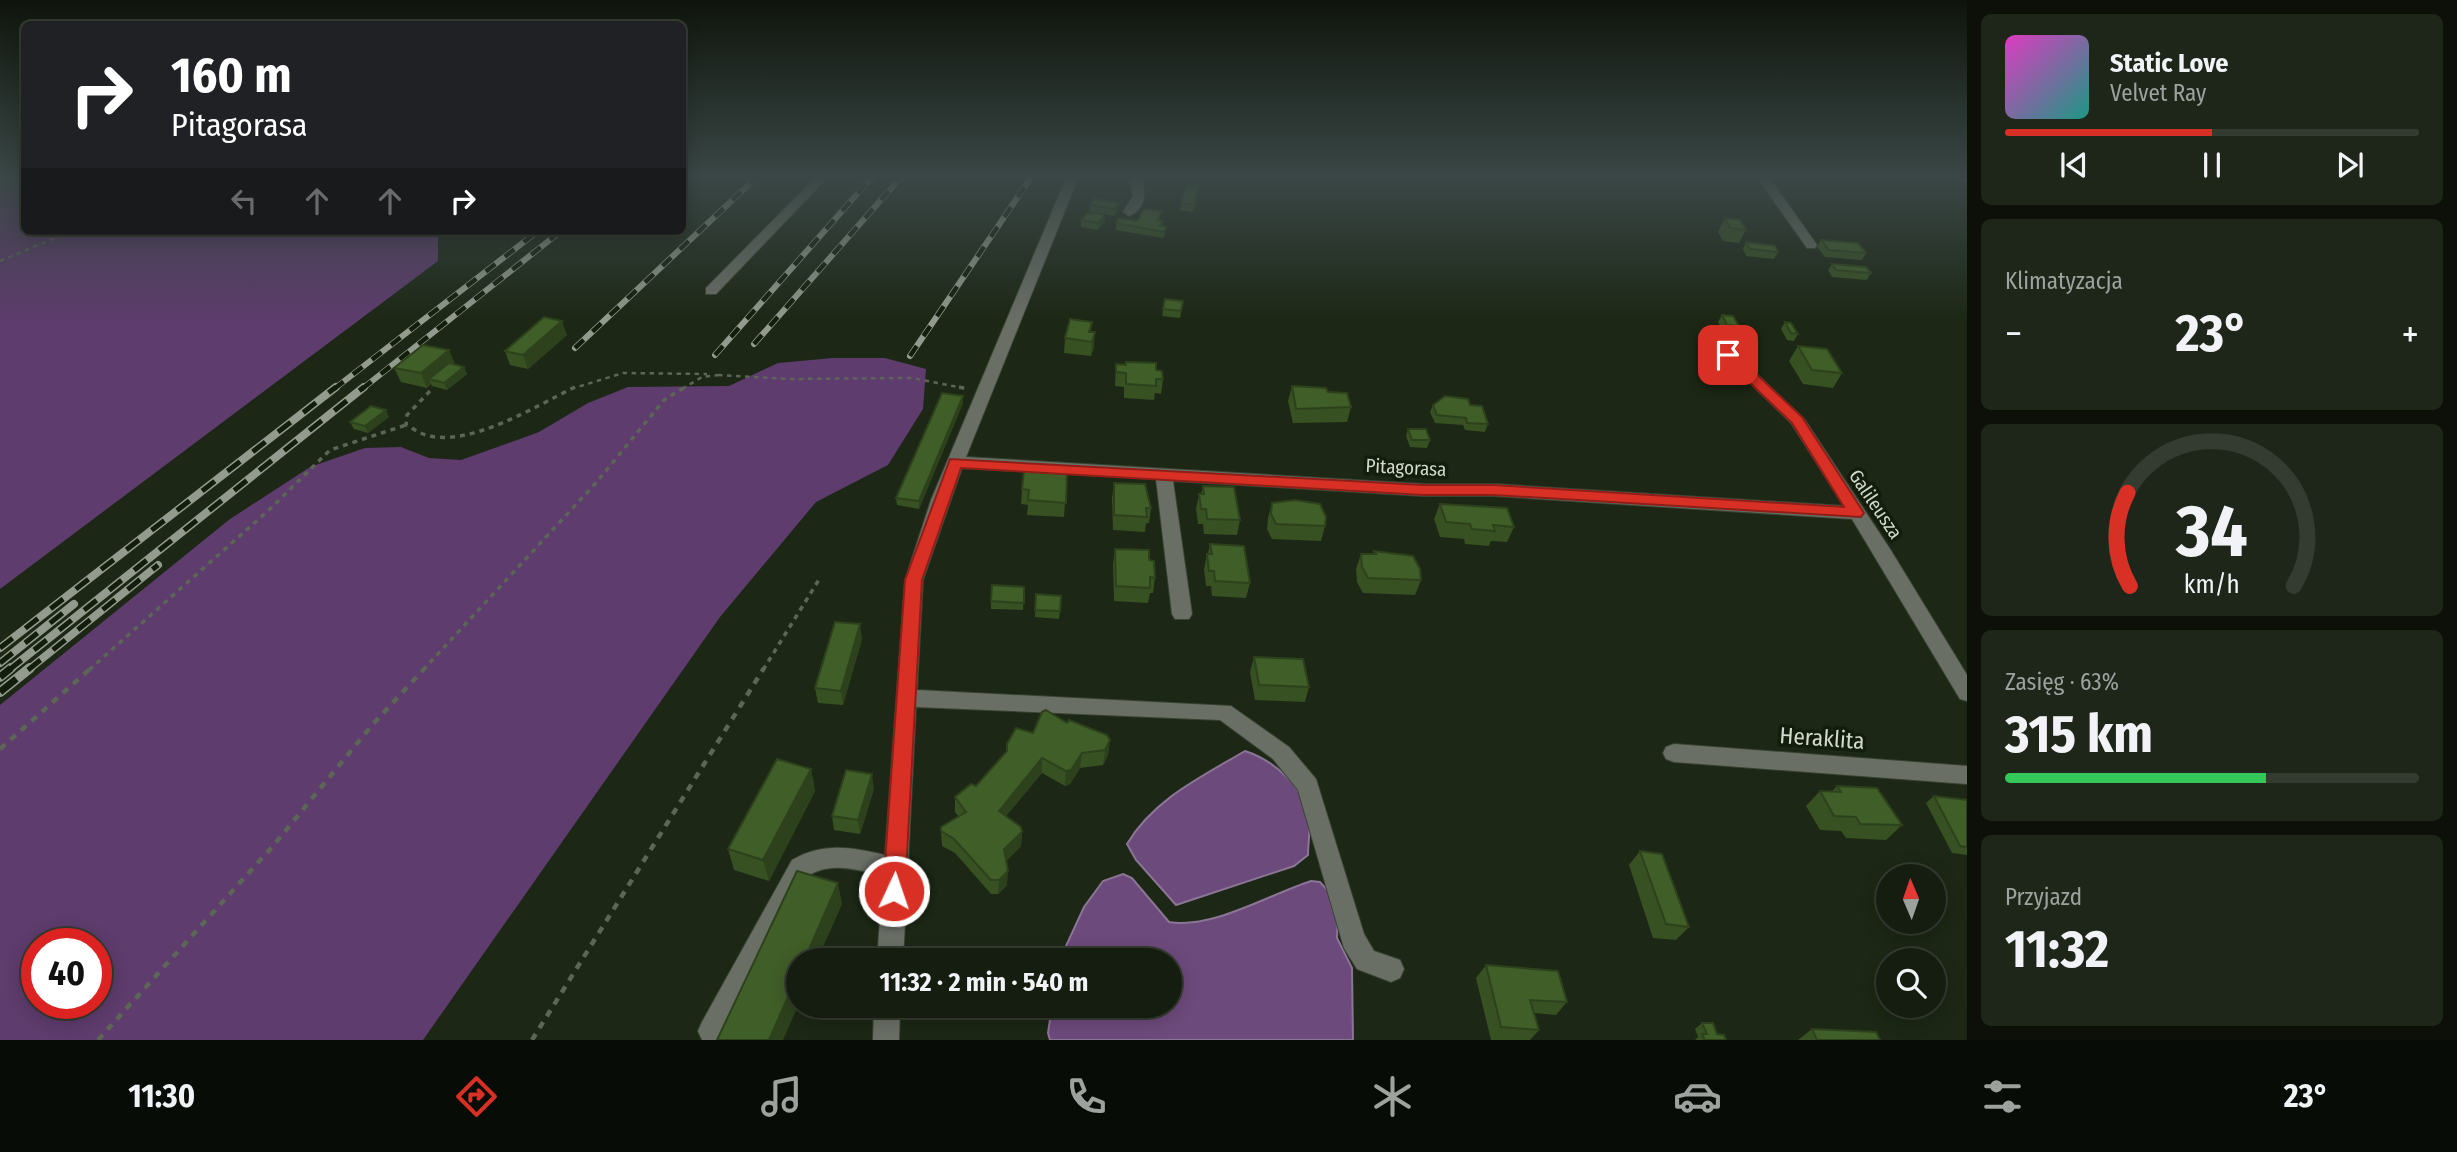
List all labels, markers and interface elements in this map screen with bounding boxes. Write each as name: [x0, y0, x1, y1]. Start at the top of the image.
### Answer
text: 160 m: [171, 46, 292, 105]
text: Static Love: [2110, 48, 2228, 79]
icon: right: [56, 49, 147, 140]
text: Velvet Ray: [2110, 79, 2206, 107]
text: Pitagorasa: [171, 106, 308, 144]
icon: previous: [2055, 146, 2093, 184]
icon: pause: [2193, 146, 2231, 184]
icon: next: [2331, 146, 2369, 184]
icon: left: [225, 182, 263, 220]
icon: ahead: [298, 182, 336, 220]
icon: ahead: [371, 182, 409, 220]
icon: right: [444, 182, 482, 220]
text: Klimatyzacja: [2005, 267, 2123, 295]
text: 23°: [2175, 302, 2248, 365]
text: −: [2005, 311, 2022, 357]
text: +: [2402, 311, 2419, 357]
pin: [1698, 325, 1758, 385]
icon: arrive: [1709, 336, 1747, 374]
street label: Pitagorasa: [1365, 454, 1447, 481]
street label: Galileusza: [1844, 465, 1907, 543]
text: 34: [2175, 488, 2248, 575]
text: km/h: [2184, 570, 2240, 600]
text: Zasięg · 63%: [2005, 668, 2119, 696]
text: 315 km: [2005, 703, 2153, 766]
street label: Heraklita: [1779, 721, 1865, 755]
position arrow: [857, 854, 931, 928]
north arrow: [1876, 864, 1946, 934]
map controls: [1876, 864, 1946, 1018]
text: Przyjazd: [2005, 883, 2082, 911]
text: 11:32: [2005, 918, 2109, 981]
speed limit sign: 40: [21, 928, 112, 1019]
button: search: [1876, 948, 1946, 1018]
text: 11:32 · 2 min · 540 m: [880, 967, 1088, 998]
icon: directions: [452, 1072, 501, 1121]
icon: music: [757, 1072, 806, 1121]
icon: phone: [1062, 1072, 1111, 1121]
icon: climate: [1368, 1072, 1417, 1121]
icon: car: [1673, 1072, 1722, 1121]
icon: filters: [1978, 1072, 2027, 1121]
text: 11:30: [128, 1077, 195, 1115]
text: 23°: [2284, 1077, 2329, 1115]

